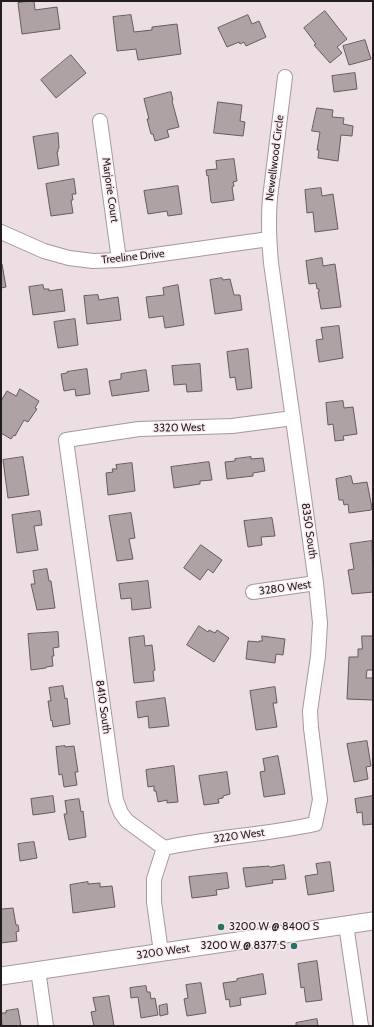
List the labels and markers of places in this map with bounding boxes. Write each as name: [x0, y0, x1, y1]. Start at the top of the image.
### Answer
place label: 3200 W @ 8400 S: [229, 920, 319, 934]
marker: 3200 W @ 8400 S: [216, 922, 226, 932]
place label: 3200 W @ 8377 S: [201, 939, 286, 953]
marker: 3200 W @ 8377 S: [289, 941, 299, 951]

